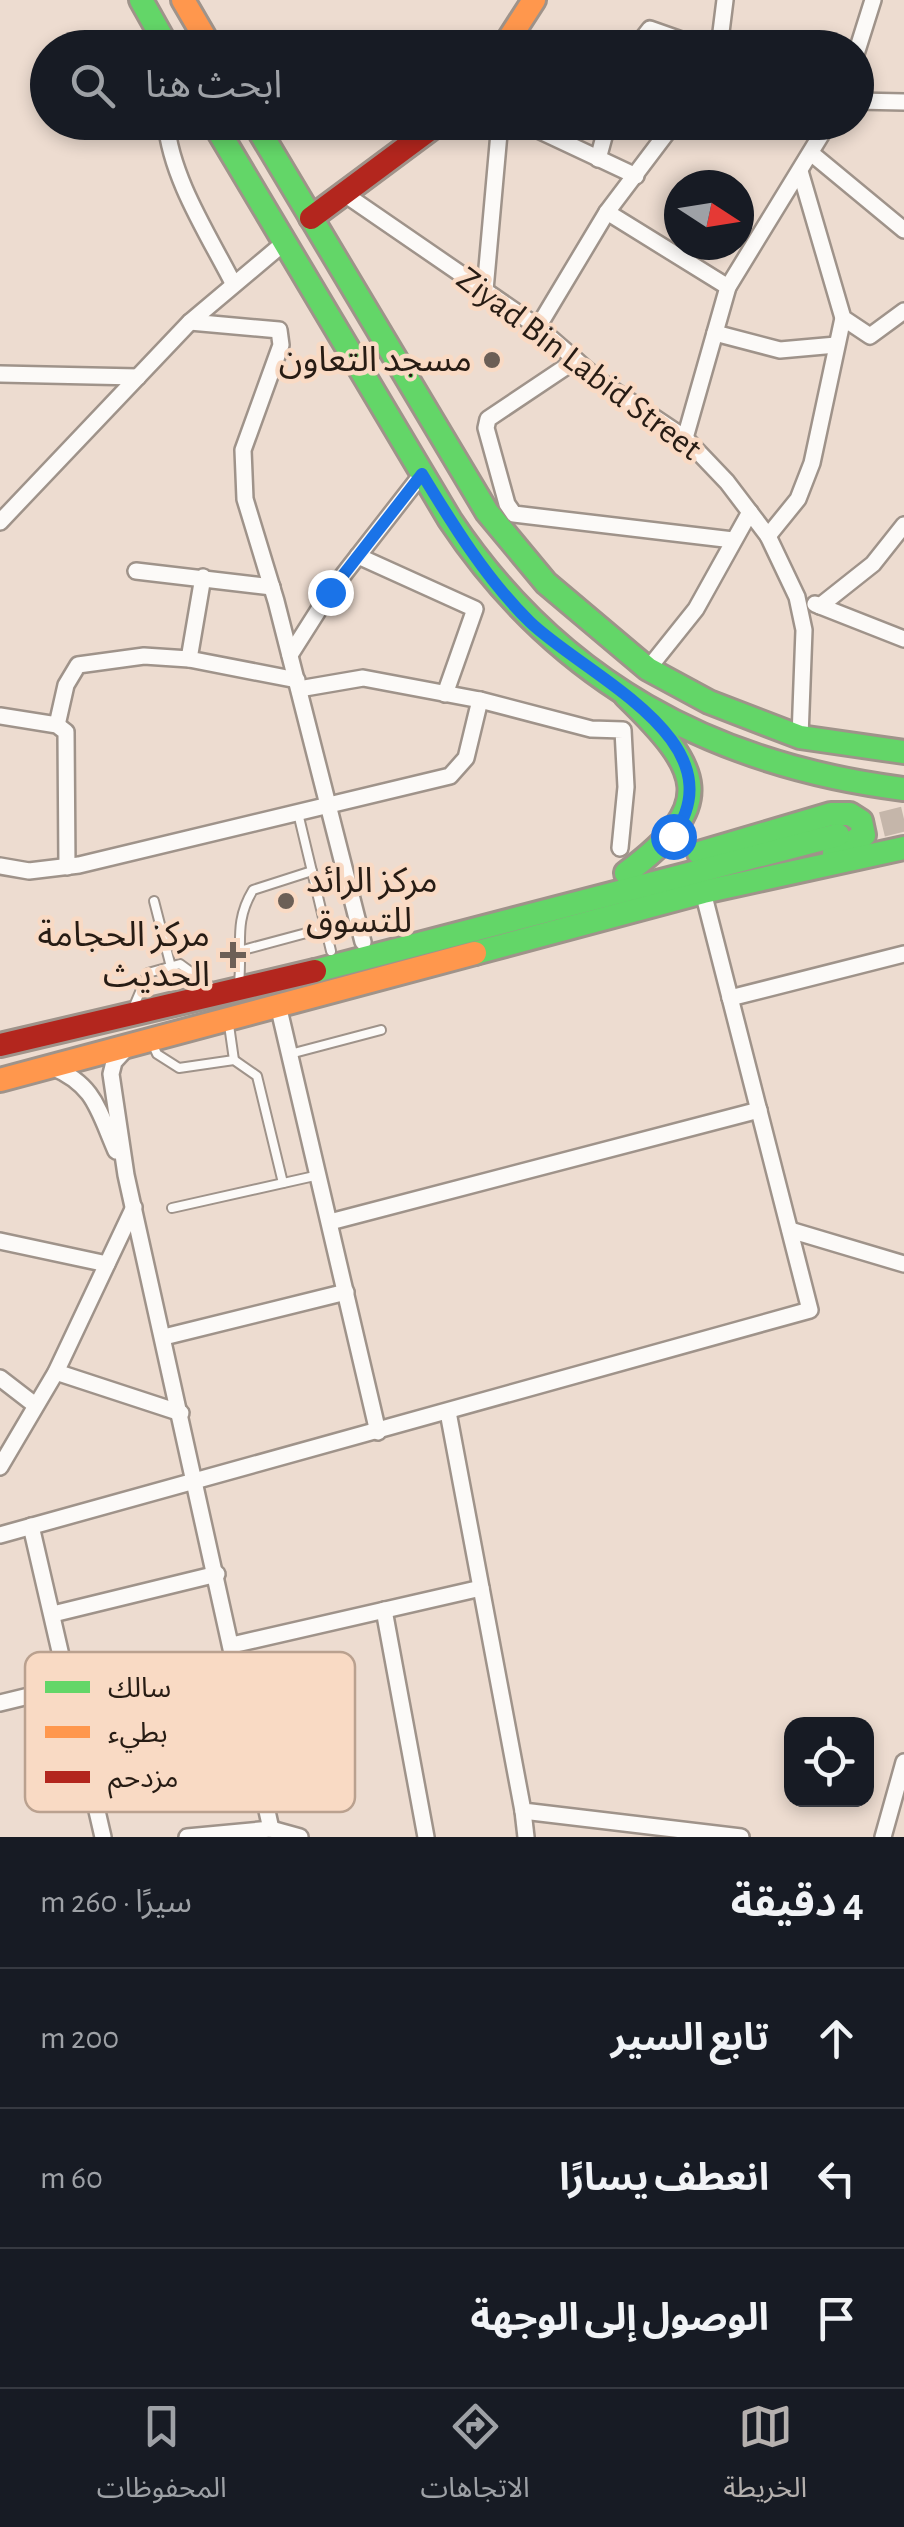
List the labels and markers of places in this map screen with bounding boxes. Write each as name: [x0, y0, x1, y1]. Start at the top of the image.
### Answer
place label: مسجد التعاون: [279, 343, 472, 379]
marker: مسجد التعاون: [481, 349, 503, 371]
place label: مركز الرائد للتسوق: [306, 864, 438, 940]
marker: مركز الرائد للتسوق: [275, 890, 297, 912]
place label: مركز الحجامة الحديث: [38, 918, 210, 993]
marker: مركز الحجامة الحديث: [220, 942, 246, 968]

